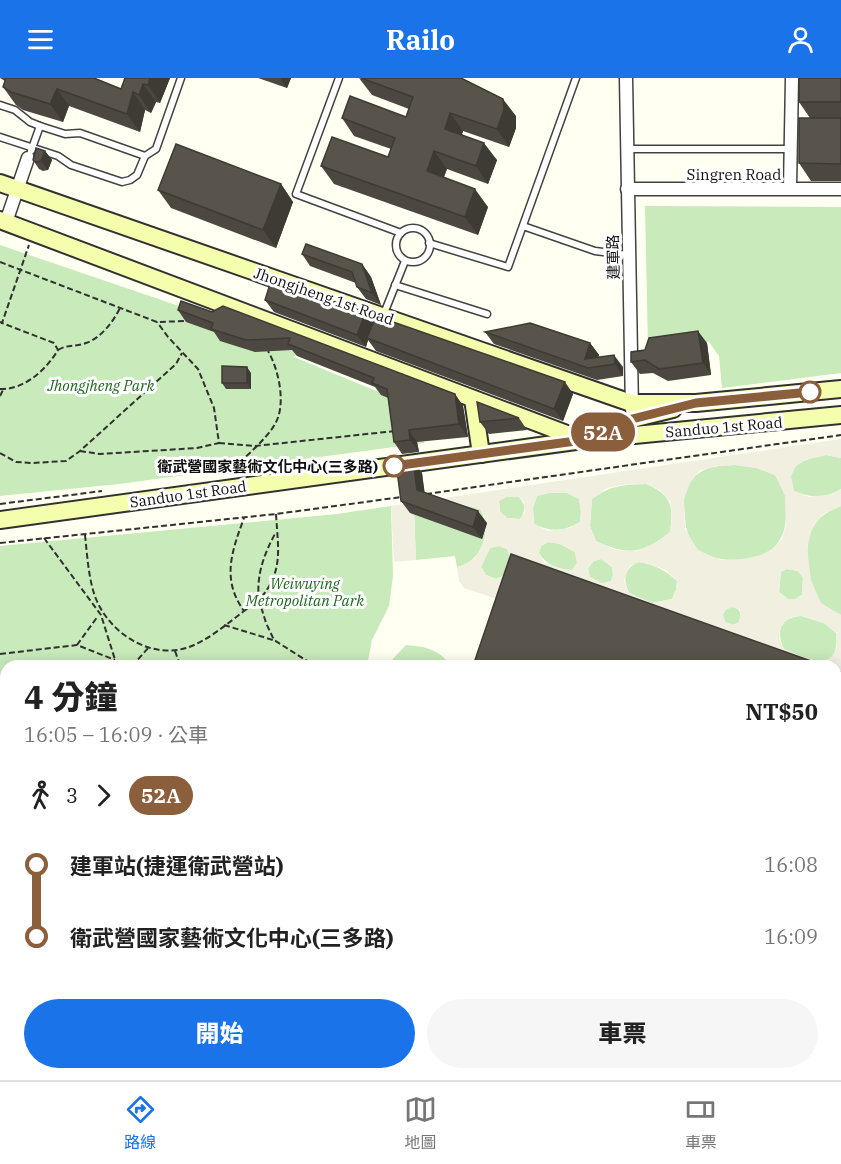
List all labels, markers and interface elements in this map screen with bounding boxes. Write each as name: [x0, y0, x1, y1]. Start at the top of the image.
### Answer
text: Railo: [386, 22, 455, 57]
icon: menu: [24, 23, 57, 56]
icon: person: [784, 23, 817, 56]
street label: Singren Road: [687, 165, 781, 184]
street label: 建軍路: [603, 234, 623, 280]
street label: Jhongjheng 1st Road: [252, 263, 396, 329]
park label: Jhongjheng Park: [46, 376, 155, 395]
unlabelled marker: [799, 381, 821, 403]
line badge: 52A: [568, 412, 638, 452]
street label: Sanduo 1st Road: [665, 412, 783, 442]
text: 52A: [583, 418, 623, 446]
marker: 衛武營國家藝術文化中心(三多路): [383, 455, 405, 477]
place label: 衛武營國家藝術文化中心(三多路): [157, 457, 378, 476]
street label: Sanduo 1st Road: [128, 476, 248, 512]
park label: Weiwuying Metropolitan Park: [245, 574, 364, 610]
text: 4 分鐘: [24, 675, 117, 718]
text: NT$50: [745, 697, 818, 726]
text: 16:05 – 16:09 · 公車: [24, 721, 208, 748]
icon: walk: [24, 779, 57, 812]
icon: forward: [87, 779, 120, 812]
text: 52A: [141, 781, 181, 809]
text: 3: [66, 782, 78, 809]
text: 建軍站(捷運衛武營站): [70, 851, 284, 880]
text: 16:08: [764, 851, 818, 878]
text: 衛武營國家藝術文化中心(三多路): [70, 923, 394, 952]
text: 16:09: [764, 923, 818, 950]
button: 開始: [24, 999, 415, 1068]
button: 車票: [427, 999, 818, 1068]
tab: 路線: [124, 1093, 157, 1153]
tab: 地圖: [404, 1093, 437, 1153]
tab: 車票: [684, 1093, 717, 1153]

